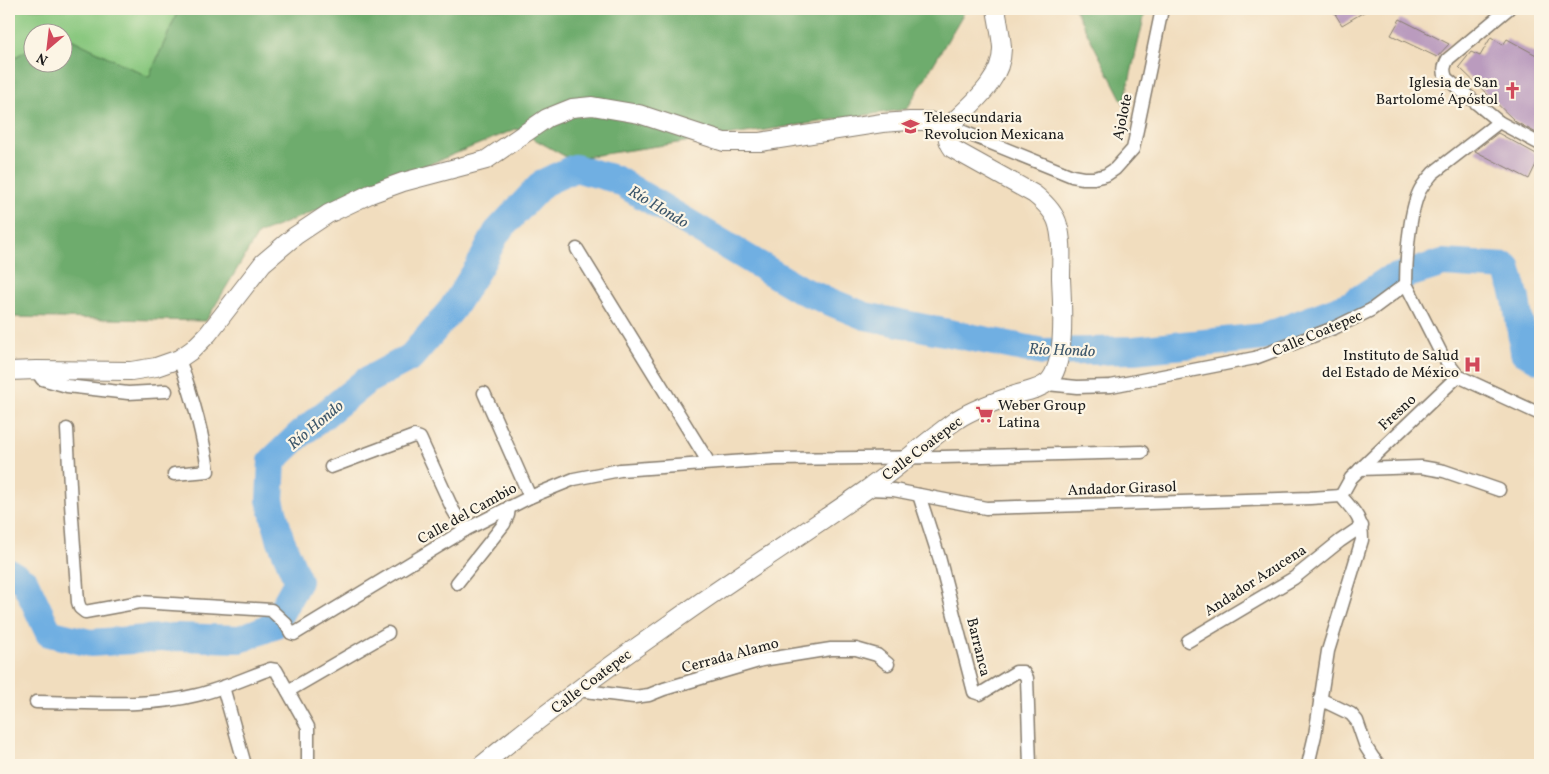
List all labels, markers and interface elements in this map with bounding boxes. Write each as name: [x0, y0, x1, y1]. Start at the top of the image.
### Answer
north arrow: [22, 22, 72, 72]
text: N: [34, 47, 52, 69]
place label: Iglesia de San Bartolomé Apóstol: [1376, 73, 1498, 111]
church icon: Iglesia de San Bartolomé Apóstol: [1502, 81, 1522, 101]
street label: Ajolote: [1108, 92, 1139, 143]
place label: Telesecundaria Revolucion Mexicana: [924, 108, 1064, 146]
school or university icon: Telesecundaria Revolucion Mexicana: [900, 116, 920, 136]
water label: Río Hondo: [624, 181, 693, 235]
street label: Calle Coatepec: [1269, 306, 1366, 363]
water label: Río Hondo: [1028, 339, 1096, 363]
place label: Instituto de Salud del Estado de México: [1322, 346, 1459, 384]
hospital icon: Instituto de Salud del Estado de México: [1463, 354, 1483, 374]
street label: Fresno: [1375, 390, 1422, 436]
water label: Río Hondo: [284, 395, 349, 455]
place label: Weber Group Latina: [998, 396, 1086, 434]
supermarket icon: Weber Group Latina: [974, 404, 994, 424]
street label: Calle Coatepec: [878, 412, 968, 486]
street label: Andador Girasol: [1067, 477, 1177, 502]
street label: Calle del Cambio: [414, 478, 521, 550]
street label: Andador Azucena: [1201, 540, 1311, 622]
street label: Barranca: [960, 616, 995, 679]
street label: Cerrada Alamo: [680, 633, 781, 679]
street label: Calle Coatepec: [547, 645, 637, 719]

